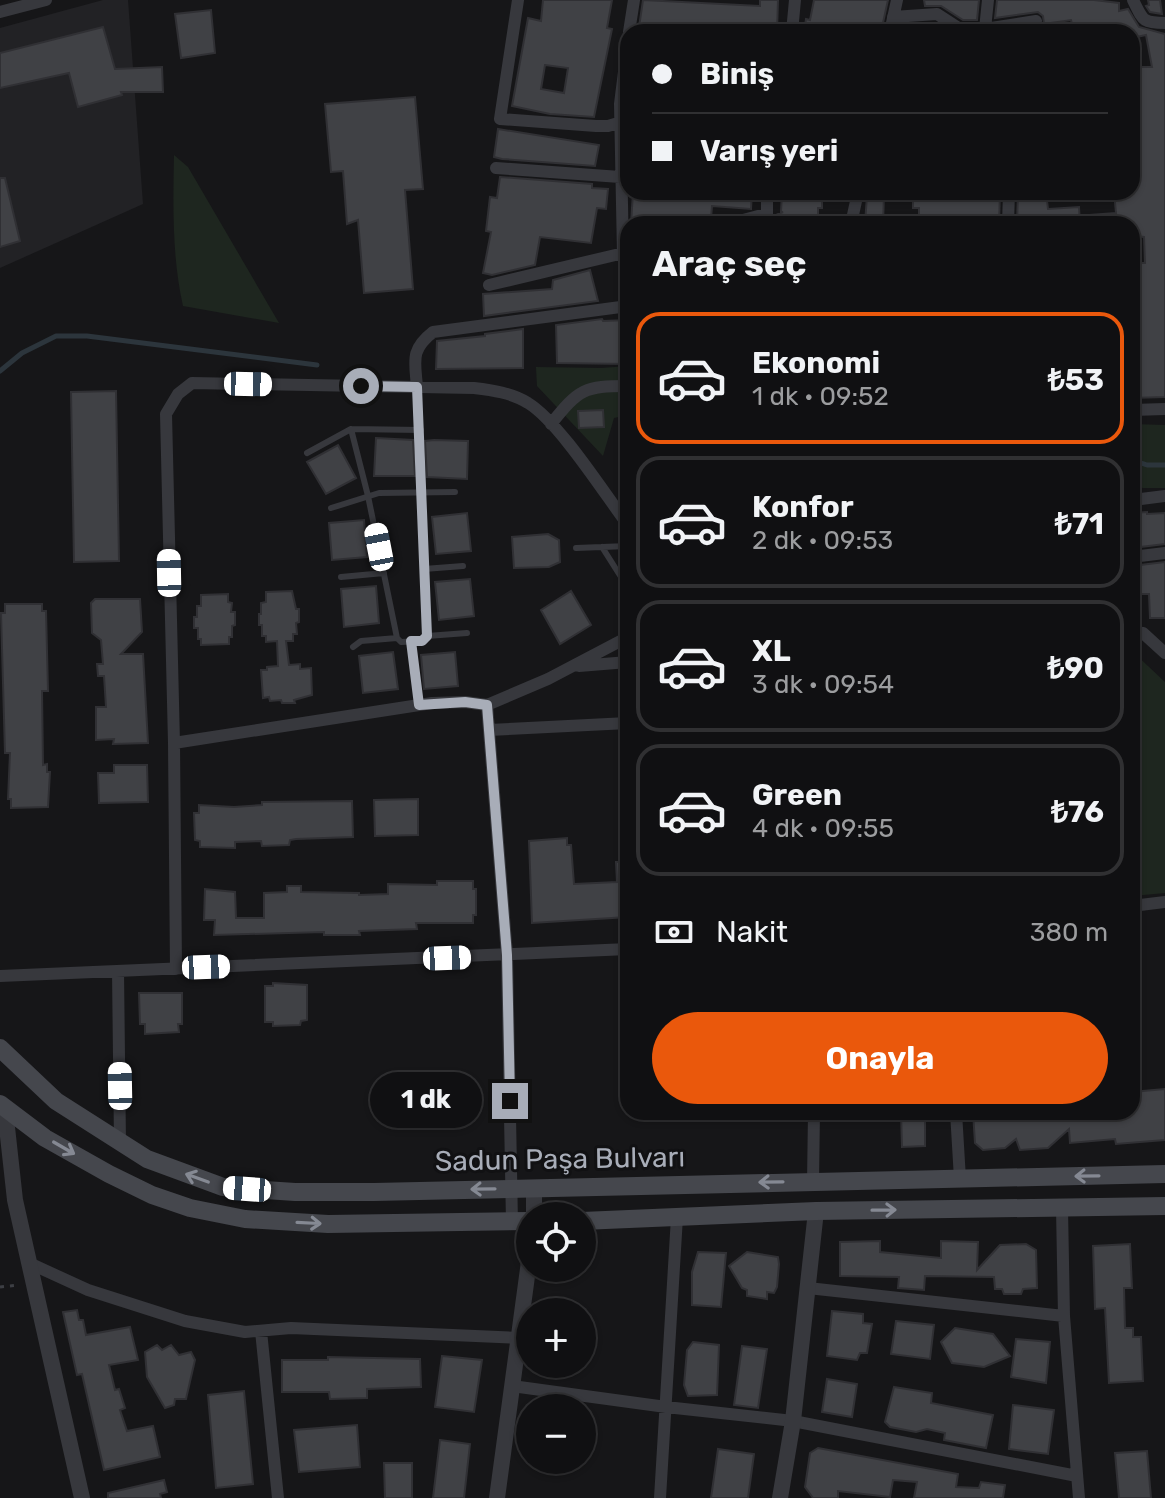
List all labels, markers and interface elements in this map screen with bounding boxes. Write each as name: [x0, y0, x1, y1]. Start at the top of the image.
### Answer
text: Biniş: [700, 56, 774, 92]
text: Varış yeri: [700, 133, 838, 169]
text: Araç seç: [652, 242, 807, 285]
icon: car: [656, 342, 728, 414]
text: Ekonomi: [752, 345, 880, 381]
text: ₺53: [1048, 362, 1104, 398]
route start: [343, 368, 379, 404]
car: [224, 372, 272, 396]
text: 1 dk · 09:52: [752, 381, 889, 412]
icon: car: [656, 486, 728, 558]
text: Konfor: [752, 489, 854, 525]
text: ₺71: [1055, 506, 1104, 542]
car: [363, 521, 395, 573]
text: 2 dk · 09:53: [752, 525, 893, 556]
car: [157, 549, 181, 597]
icon: car: [656, 630, 728, 702]
text: XL: [752, 633, 791, 669]
text: ₺90: [1047, 650, 1104, 686]
text: 3 dk · 09:54: [752, 669, 894, 700]
icon: car: [656, 774, 728, 846]
text: Green: [752, 777, 842, 813]
text: ₺76: [1051, 794, 1104, 830]
text: 4 dk · 09:55: [752, 813, 894, 844]
icon: cash: [652, 910, 696, 954]
text: Nakit: [716, 914, 788, 950]
text: 380 m: [1030, 917, 1108, 948]
car: [423, 945, 471, 971]
car: [182, 954, 230, 980]
button: Onayla: [652, 1012, 1108, 1104]
car: [108, 1062, 132, 1110]
callout: 1 dk: [370, 1073, 482, 1129]
route end: [492, 1083, 528, 1119]
text: 1 dk: [401, 1084, 451, 1115]
street label: Sadun Paşa Bulvarı: [435, 1140, 685, 1178]
one-way arrow: [52, 1141, 75, 1157]
one-way arrow: [1074, 1168, 1101, 1183]
one-way arrow: [185, 1170, 210, 1184]
car: [222, 1175, 272, 1203]
one-way arrow: [758, 1175, 785, 1190]
one-way arrow: [470, 1181, 497, 1197]
map controls: [516, 1202, 596, 1474]
button: locate: [516, 1202, 596, 1282]
one-way arrow: [870, 1202, 897, 1218]
one-way arrow: [295, 1216, 322, 1231]
button: +: [516, 1298, 596, 1378]
button: −: [516, 1394, 596, 1474]

